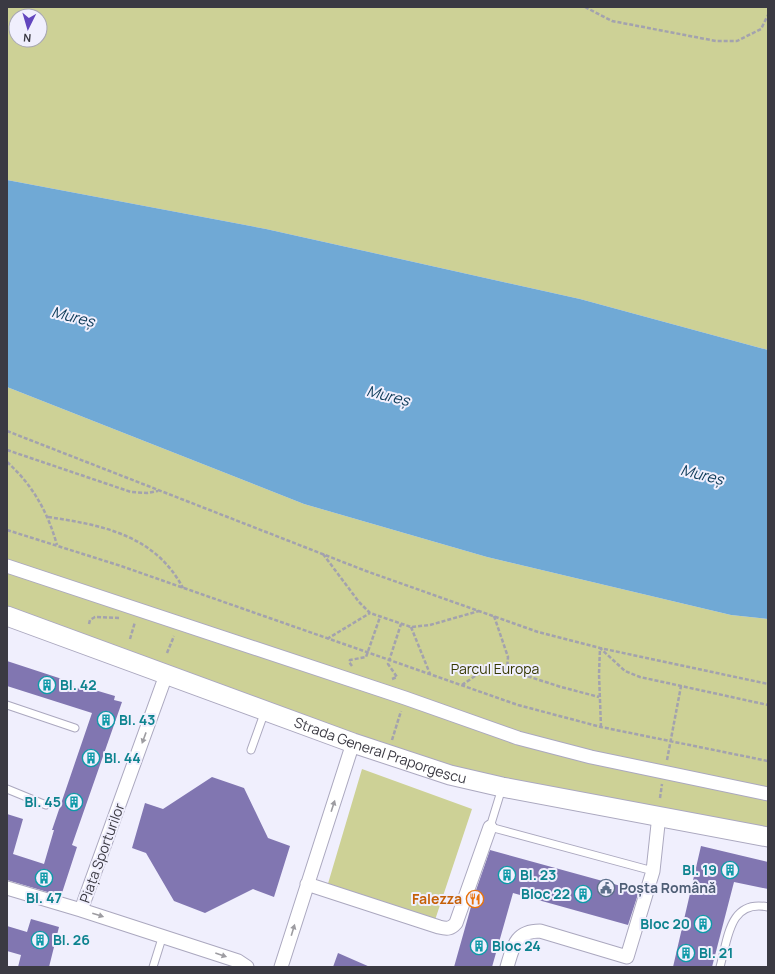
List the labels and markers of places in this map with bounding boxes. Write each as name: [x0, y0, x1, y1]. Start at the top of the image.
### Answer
building icon: Bl. 42: [37, 675, 57, 695]
place label: Bl. 42: [60, 675, 97, 694]
building icon: Bl. 43: [96, 710, 116, 730]
place label: Bl. 43: [119, 710, 155, 729]
building icon: Bl. 44: [81, 748, 101, 768]
place label: Bl. 44: [104, 748, 141, 767]
place label: Bl. 45: [24, 792, 61, 811]
building icon: Bl. 45: [64, 792, 84, 812]
place label: Bl. 19: [682, 860, 717, 879]
building icon: Bl. 19: [720, 860, 740, 880]
building icon: Bl. 23: [497, 865, 517, 885]
place label: Bl. 23: [520, 865, 556, 884]
building icon: Bl. 47: [34, 868, 54, 888]
public building icon: Poșta Română: [596, 878, 616, 898]
place label: Poșta Română: [619, 878, 716, 897]
place label: Bloc 22: [521, 884, 570, 903]
building icon: Bloc 22: [573, 884, 593, 904]
place label: Bl. 47: [26, 888, 62, 907]
place label: Falezza: [412, 889, 462, 908]
restaurant icon: Falezza: [465, 889, 485, 909]
place label: Bloc 20: [640, 914, 690, 933]
building icon: Bloc 20: [693, 914, 713, 934]
building icon: Bl. 26: [30, 930, 50, 950]
place label: Bl. 26: [53, 930, 90, 949]
building icon: Bloc 24: [469, 936, 489, 956]
place label: Bloc 24: [492, 936, 541, 955]
building icon: Bl. 21: [676, 943, 696, 963]
place label: Bl. 21: [699, 943, 733, 962]

